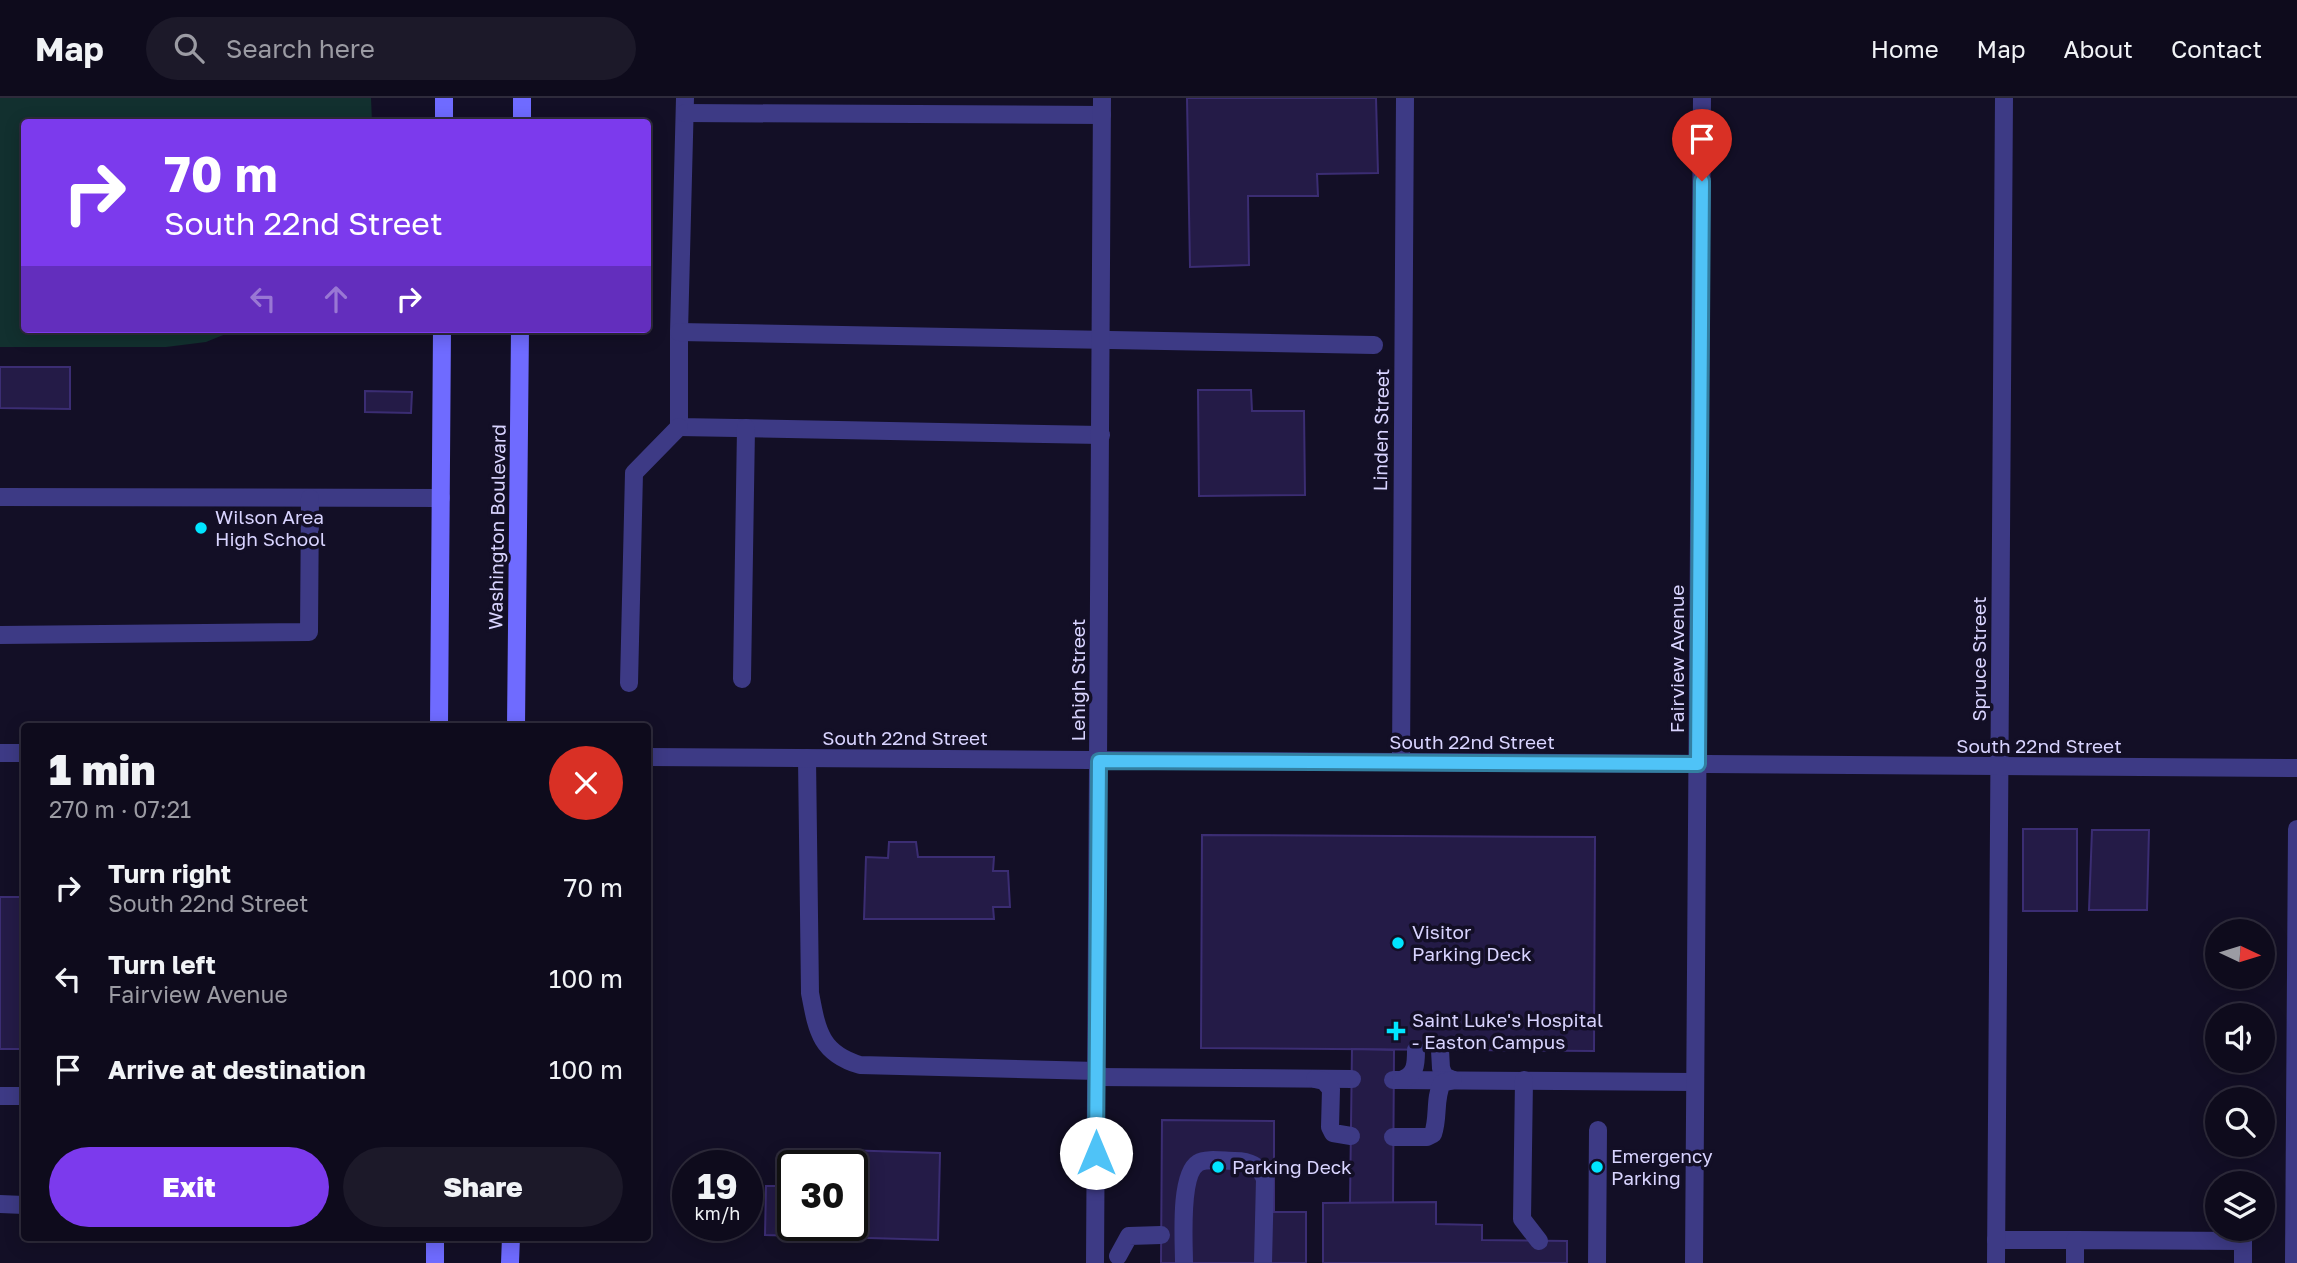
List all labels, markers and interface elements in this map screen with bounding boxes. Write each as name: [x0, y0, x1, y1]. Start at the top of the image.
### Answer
search box: [146, 17, 636, 80]
text: Map: [35, 29, 104, 68]
icon: search: [170, 29, 208, 67]
text: Search here: [226, 33, 375, 64]
text: Home: [1871, 34, 1939, 63]
text: Map: [1977, 34, 2026, 63]
text: About: [2064, 34, 2133, 63]
text: Contact: [2171, 34, 2262, 63]
pin: [1672, 109, 1732, 181]
icon: arrive: [1683, 120, 1721, 158]
text: 70 m: [164, 144, 278, 203]
icon: right: [49, 147, 140, 238]
text: South 22nd Street: [164, 204, 443, 242]
icon: left: [244, 280, 282, 318]
icon: ahead: [317, 280, 355, 318]
icon: right: [390, 280, 428, 318]
street label: Linden Street: [1368, 368, 1393, 492]
street label: Washington Boulevard: [483, 424, 510, 630]
place label: Wilson Area High School: [215, 505, 326, 550]
marker: Wilson Area High School: [193, 520, 209, 536]
street label: Fairview Avenue: [1665, 585, 1688, 733]
street label: Spruce Street: [1967, 596, 1990, 722]
street label: Lehigh Street: [1066, 619, 1089, 741]
street label: South 22nd Street: [822, 726, 988, 749]
street label: South 22nd Street: [1389, 730, 1555, 753]
street label: South 22nd Street: [1956, 734, 2122, 757]
text: 1 min: [49, 744, 156, 794]
button: close: [549, 746, 623, 820]
text: 270 m · 07:21: [49, 795, 191, 823]
text: Turn right: [108, 858, 231, 889]
icon: right: [49, 869, 87, 907]
text: 70 m: [564, 872, 623, 903]
text: South 22nd Street: [108, 889, 308, 917]
north arrow: [2205, 919, 2275, 989]
map controls: [2205, 919, 2275, 1241]
place label: Visitor Parking Deck: [1412, 920, 1532, 965]
marker: Visitor Parking Deck: [1390, 935, 1406, 951]
text: Turn left: [108, 949, 216, 980]
icon: left: [49, 960, 87, 998]
text: 100 m: [549, 963, 623, 994]
text: Fairview Avenue: [108, 980, 288, 1008]
button: sound: [2205, 1003, 2275, 1073]
place label: Saint Luke's Hospital - Easton Campus: [1412, 1008, 1603, 1053]
marker: Saint Luke's Hospital - Easton Campus: [1386, 1021, 1406, 1041]
icon: arrive: [49, 1051, 87, 1089]
text: Arrive at destination: [108, 1054, 366, 1085]
text: 100 m: [549, 1054, 623, 1085]
button: search: [2205, 1087, 2275, 1157]
position arrow: [1059, 1116, 1133, 1190]
place label: Emergency Parking: [1611, 1144, 1713, 1189]
button: Exit: [49, 1147, 329, 1227]
button: Share: [343, 1147, 623, 1227]
speed limit sign: 30: [777, 1150, 868, 1241]
place label: Parking Deck: [1232, 1155, 1352, 1178]
marker: Parking Deck: [1210, 1159, 1226, 1175]
marker: Emergency Parking: [1589, 1159, 1605, 1175]
text: 19: [697, 1165, 738, 1207]
button: layers: [2205, 1171, 2275, 1241]
text: km/h: [695, 1202, 740, 1224]

